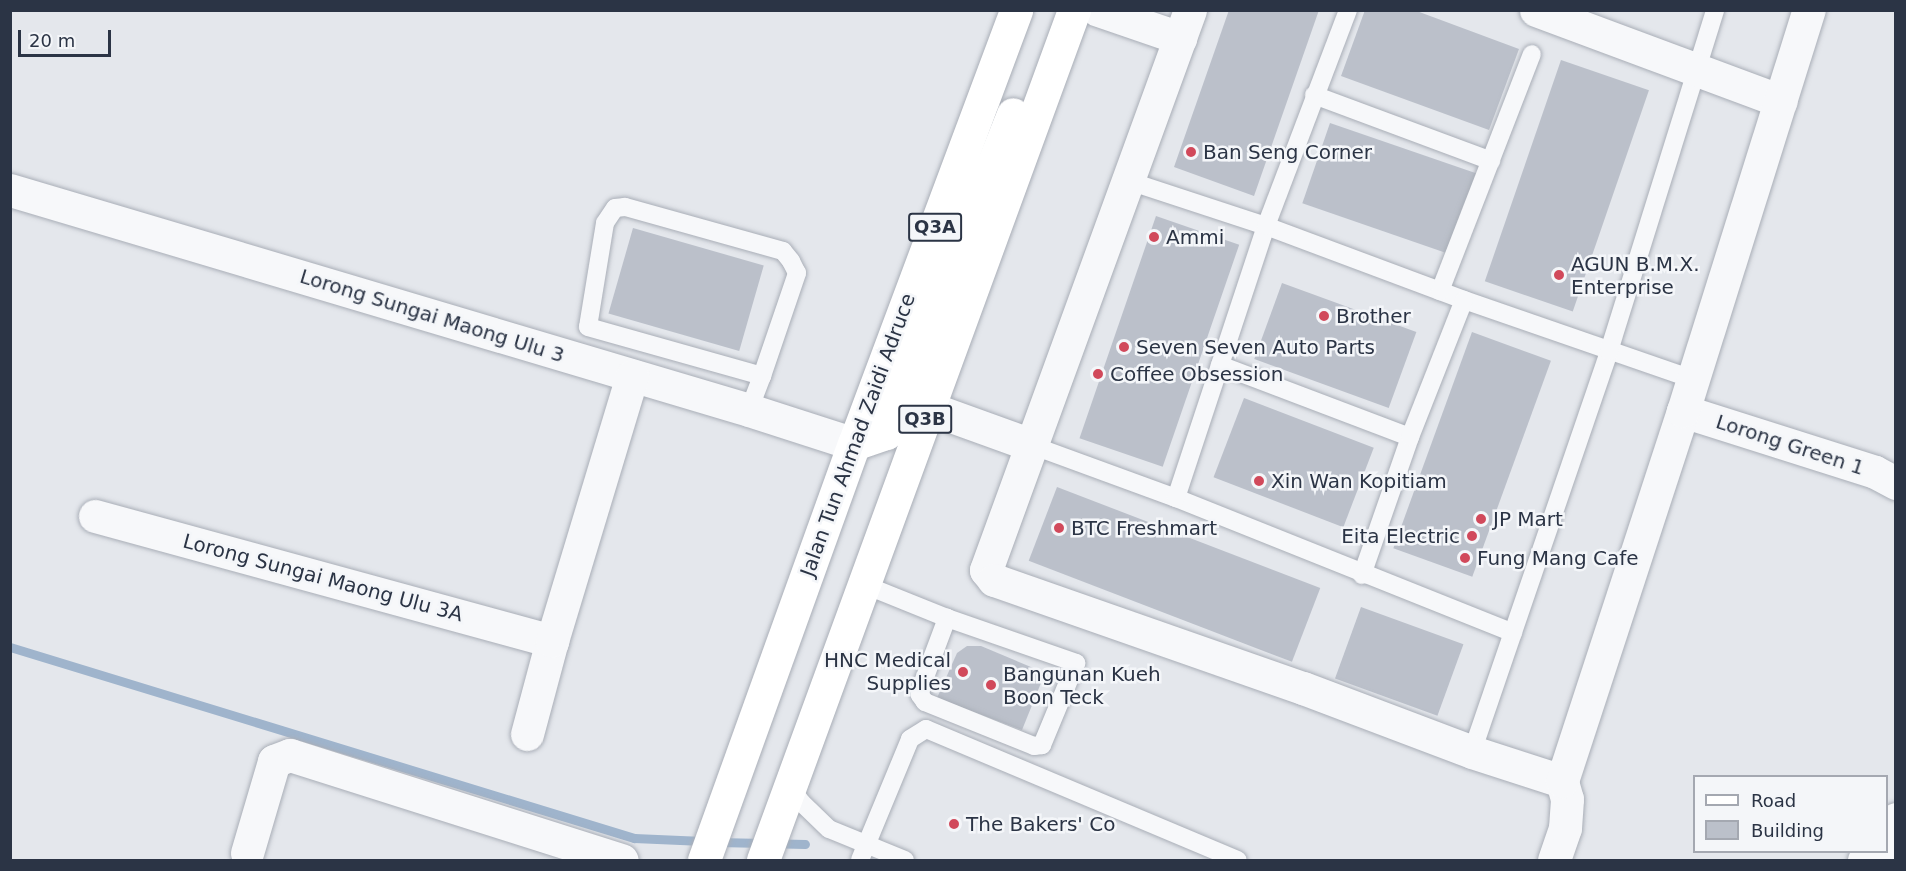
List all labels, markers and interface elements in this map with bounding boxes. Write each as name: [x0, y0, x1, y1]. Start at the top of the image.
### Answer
scale bar: [21, 18, 114, 56]
text: 20 m: [29, 30, 75, 51]
place label: Ban Seng Corner: [1203, 140, 1372, 164]
marker: Ban Seng Corner: [1184, 145, 1198, 159]
road number: Q3A: [908, 212, 962, 242]
place label: Ammi: [1166, 225, 1224, 249]
marker: Ammi: [1147, 230, 1161, 244]
place label: AGUN B.M.X. Enterprise: [1571, 252, 1700, 299]
street label: Lorong Sungai Maong Ulu 3: [297, 264, 567, 368]
marker: AGUN B.M.X. Enterprise: [1552, 268, 1566, 282]
street label: Jalan Tun Ahmad Zaidi Adruce: [796, 290, 920, 580]
place label: Brother: [1336, 304, 1411, 328]
marker: Brother: [1317, 309, 1331, 323]
place label: Seven Seven Auto Parts: [1136, 335, 1375, 359]
marker: Seven Seven Auto Parts: [1117, 340, 1131, 354]
place label: Coffee Obsession: [1110, 362, 1283, 386]
marker: Coffee Obsession: [1091, 367, 1105, 381]
road number: Q3B: [898, 404, 952, 434]
street label: Lorong Green 1: [1713, 410, 1867, 480]
place label: Xin Wan Kopitiam: [1271, 469, 1447, 493]
marker: Xin Wan Kopitiam: [1252, 474, 1266, 488]
place label: JP Mart: [1493, 507, 1563, 531]
marker: JP Mart: [1474, 512, 1488, 526]
place label: BTC Freshmart: [1071, 516, 1217, 540]
marker: BTC Freshmart: [1052, 521, 1066, 535]
place label: Eita Electric: [1341, 524, 1460, 548]
street label: Lorong Sungai Maong Ulu 3A: [180, 529, 466, 627]
marker: Eita Electric: [1465, 529, 1479, 543]
place label: Fung Mang Cafe: [1477, 546, 1639, 570]
marker: Fung Mang Cafe: [1458, 551, 1472, 565]
place label: HNC Medical Supplies: [824, 648, 951, 695]
place label: Bangunan Kueh Boon Teck: [1003, 662, 1161, 709]
marker: HNC Medical Supplies: [956, 665, 970, 679]
marker: Bangunan Kueh Boon Teck: [984, 678, 998, 692]
legend: [1693, 775, 1888, 853]
text: Road: [1751, 790, 1796, 811]
place label: The Bakers' Co: [966, 812, 1115, 836]
marker: The Bakers' Co: [947, 817, 961, 831]
text: Building: [1751, 820, 1824, 841]

